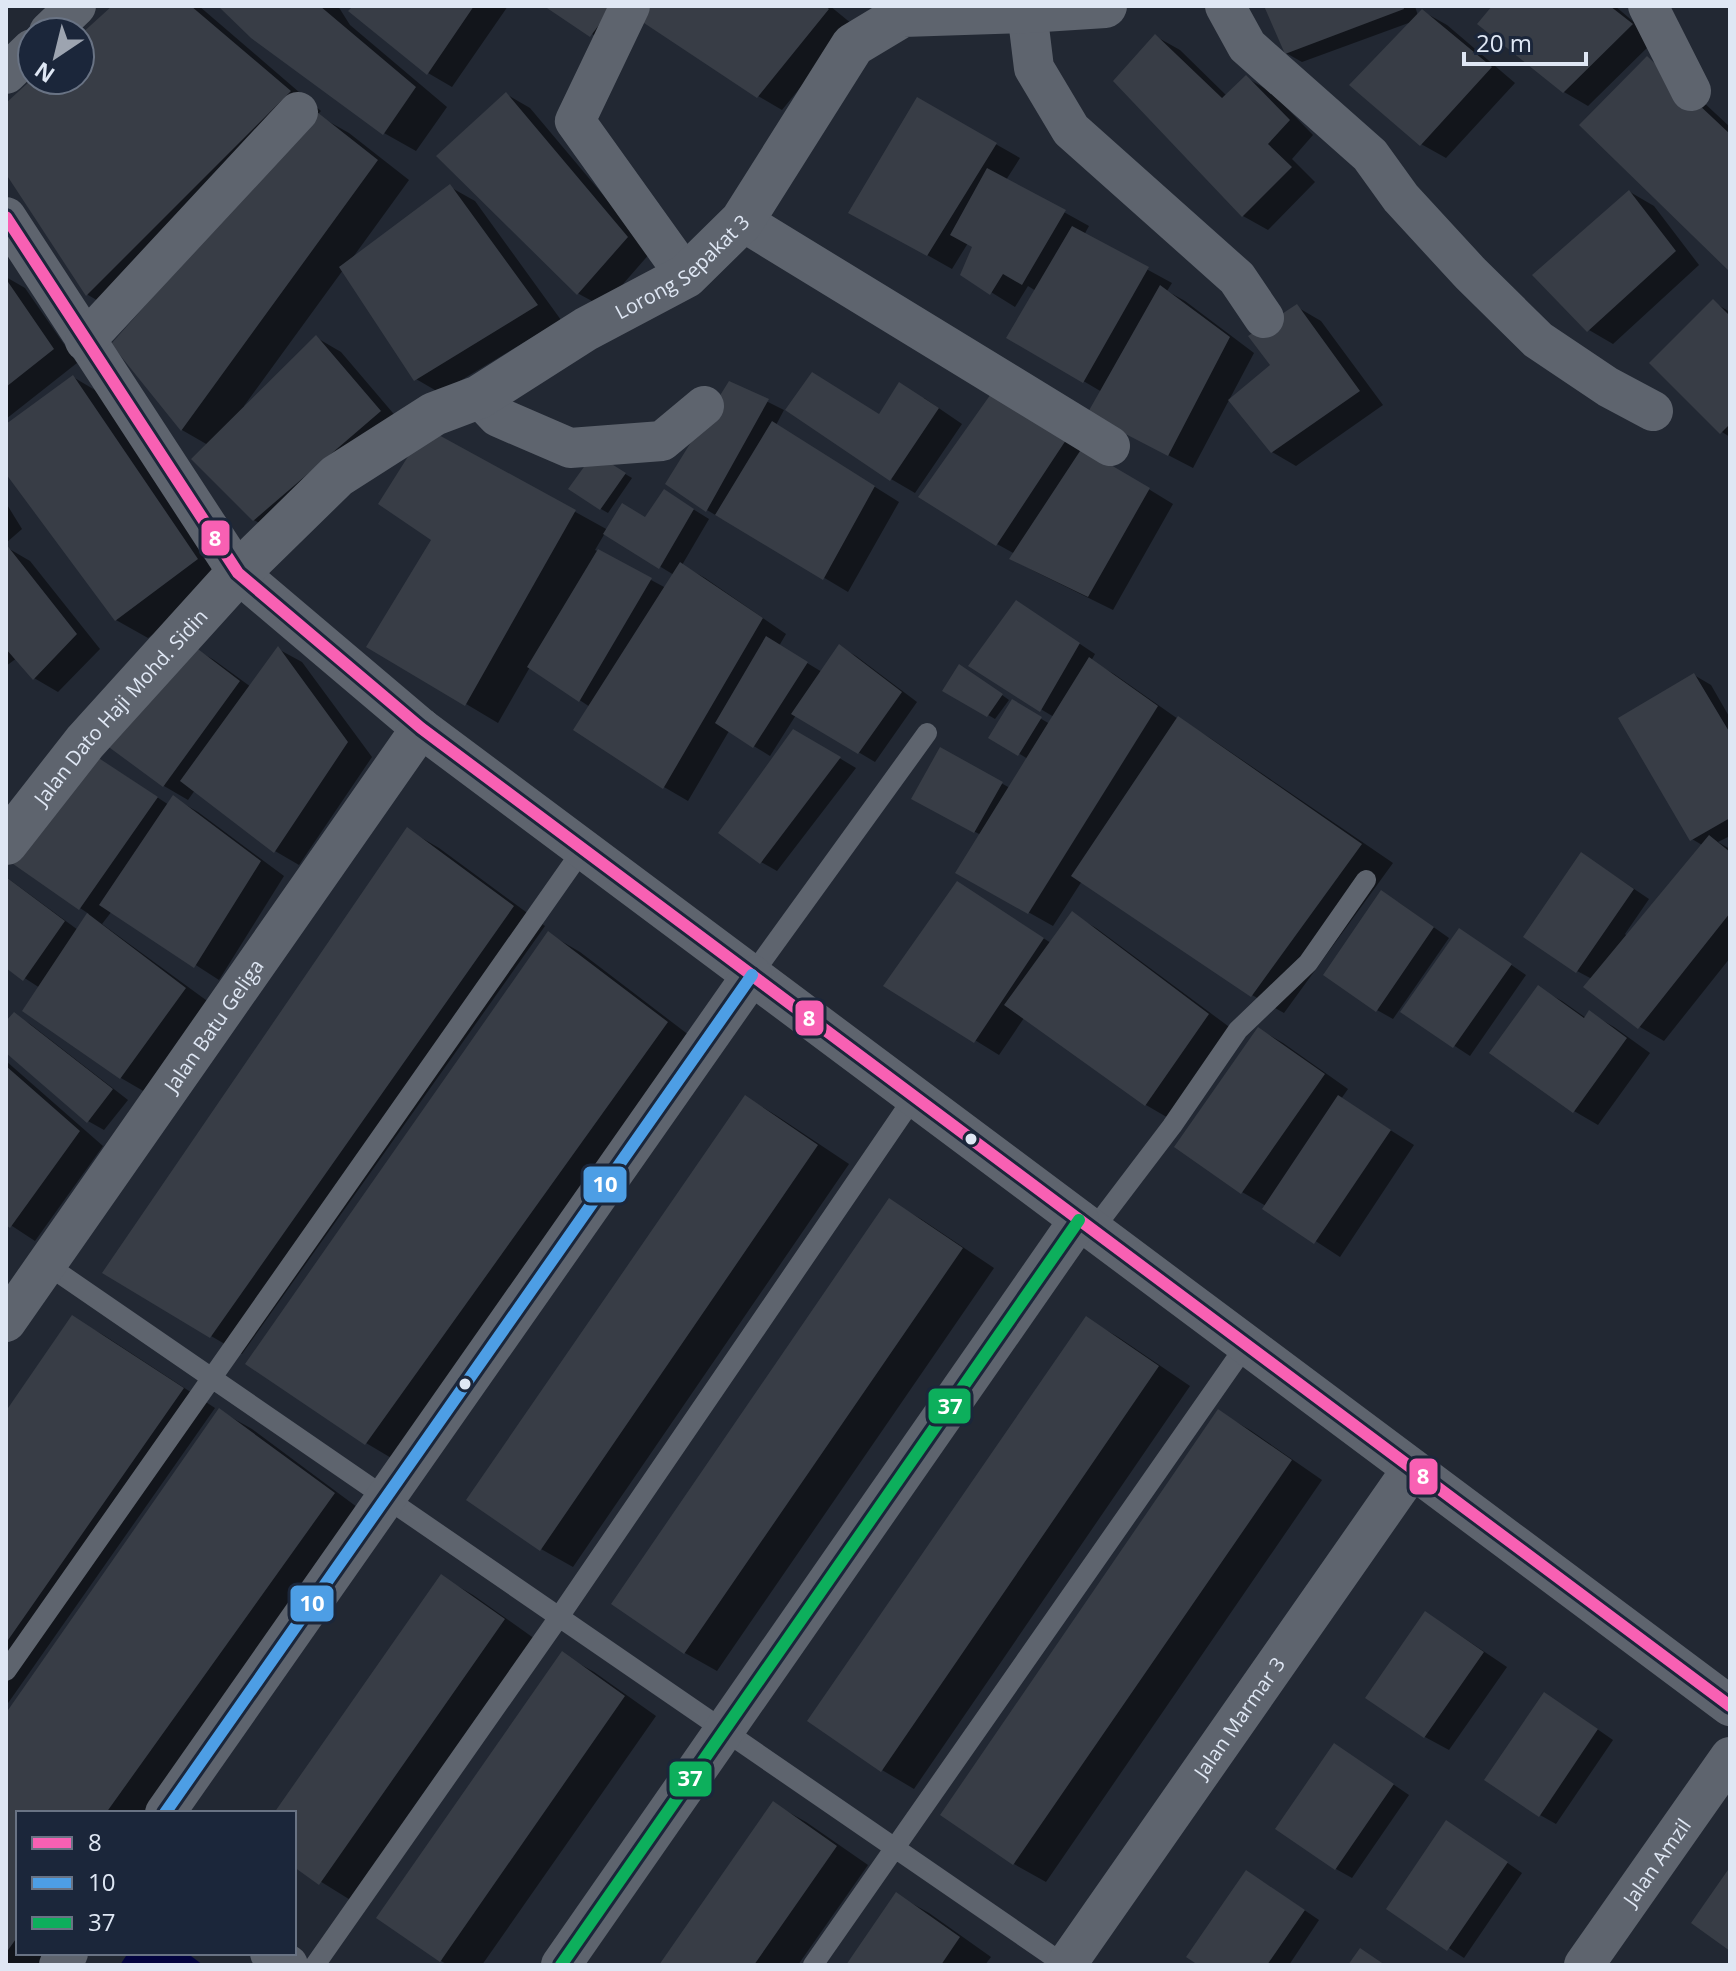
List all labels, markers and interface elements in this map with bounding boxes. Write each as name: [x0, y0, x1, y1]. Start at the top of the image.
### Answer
north arrow: [16, 16, 96, 96]
scale bar: [1464, 16, 1586, 66]
text: 20 m: [1476, 26, 1532, 59]
text: N: [28, 56, 60, 91]
street label: Lorong Sepakat 3: [610, 208, 755, 325]
line badge: 8: [200, 519, 231, 557]
text: 8: [209, 522, 221, 552]
street label: Jalan Dato Haji Mohd. Sidin: [26, 603, 213, 812]
street label: Jalan Batu Geliga: [156, 953, 269, 1099]
line badge: 8: [794, 999, 825, 1037]
text: 8: [803, 1002, 815, 1032]
unlabelled marker: [963, 1131, 979, 1147]
line badge: 10: [582, 1165, 628, 1204]
text: 10: [592, 1168, 618, 1198]
unlabelled marker: [457, 1376, 473, 1392]
line badge: 37: [927, 1387, 972, 1425]
text: 37: [937, 1390, 963, 1420]
line badge: 8: [1408, 1457, 1439, 1496]
text: 8: [1417, 1460, 1429, 1490]
line badge: 10: [289, 1584, 335, 1623]
text: 10: [299, 1587, 325, 1617]
street label: Jalan Marmar 3: [1186, 1651, 1290, 1785]
line badge: 37: [668, 1760, 713, 1798]
text: 37: [677, 1762, 703, 1792]
legend: [16, 1811, 296, 1955]
street label: Jalan Amzil: [1615, 1813, 1696, 1913]
text: 8: [88, 1825, 102, 1858]
text: 10: [88, 1865, 115, 1898]
text: 37: [88, 1905, 115, 1938]

